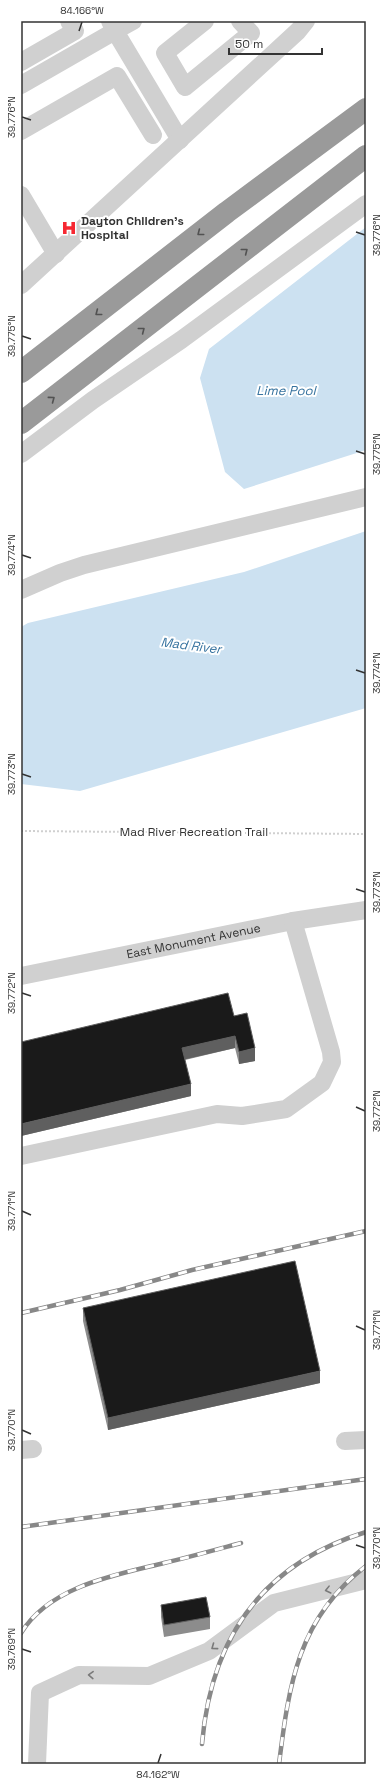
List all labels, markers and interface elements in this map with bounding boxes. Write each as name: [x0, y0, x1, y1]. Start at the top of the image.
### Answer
text: 84.166°W: [60, 4, 104, 17]
scale bar: [229, 30, 322, 56]
text: 50 m: [235, 36, 263, 52]
text: 39.776°N: [5, 96, 18, 138]
place label: Dayton Children’s Hospital: [81, 213, 184, 243]
text: 39.776°N: [370, 214, 383, 256]
hospital icon: Dayton Children’s Hospital: [60, 219, 78, 237]
one-way arrow: [198, 228, 205, 235]
one-way arrow: [240, 248, 247, 255]
one-way arrow: [95, 308, 102, 315]
text: 39.775°N: [5, 315, 18, 357]
one-way arrow: [138, 328, 145, 335]
water label: Lime Pool: [256, 382, 317, 399]
one-way arrow: [48, 397, 55, 404]
text: 39.775°N: [370, 433, 383, 475]
text: 39.774°N: [5, 534, 18, 576]
water label: Mad River: [160, 633, 224, 658]
text: 39.774°N: [370, 652, 383, 694]
text: 39.773°N: [5, 753, 18, 795]
street label: Mad River Recreation Trail: [120, 824, 268, 840]
text: 39.773°N: [370, 871, 383, 913]
street label: East Monument Avenue: [125, 920, 262, 962]
text: 39.772°N: [5, 972, 18, 1014]
text: 39.772°N: [370, 1090, 383, 1132]
text: 39.771°N: [5, 1191, 18, 1231]
text: 39.771°N: [370, 1310, 383, 1350]
text: 39.770°N: [5, 1409, 18, 1451]
text: 39.770°N: [370, 1527, 383, 1569]
one-way arrow: [325, 1585, 331, 1593]
text: 39.769°N: [5, 1628, 18, 1670]
one-way arrow: [212, 1642, 219, 1649]
one-way arrow: [88, 1671, 94, 1679]
text: 84.162°W: [136, 1768, 180, 1781]

